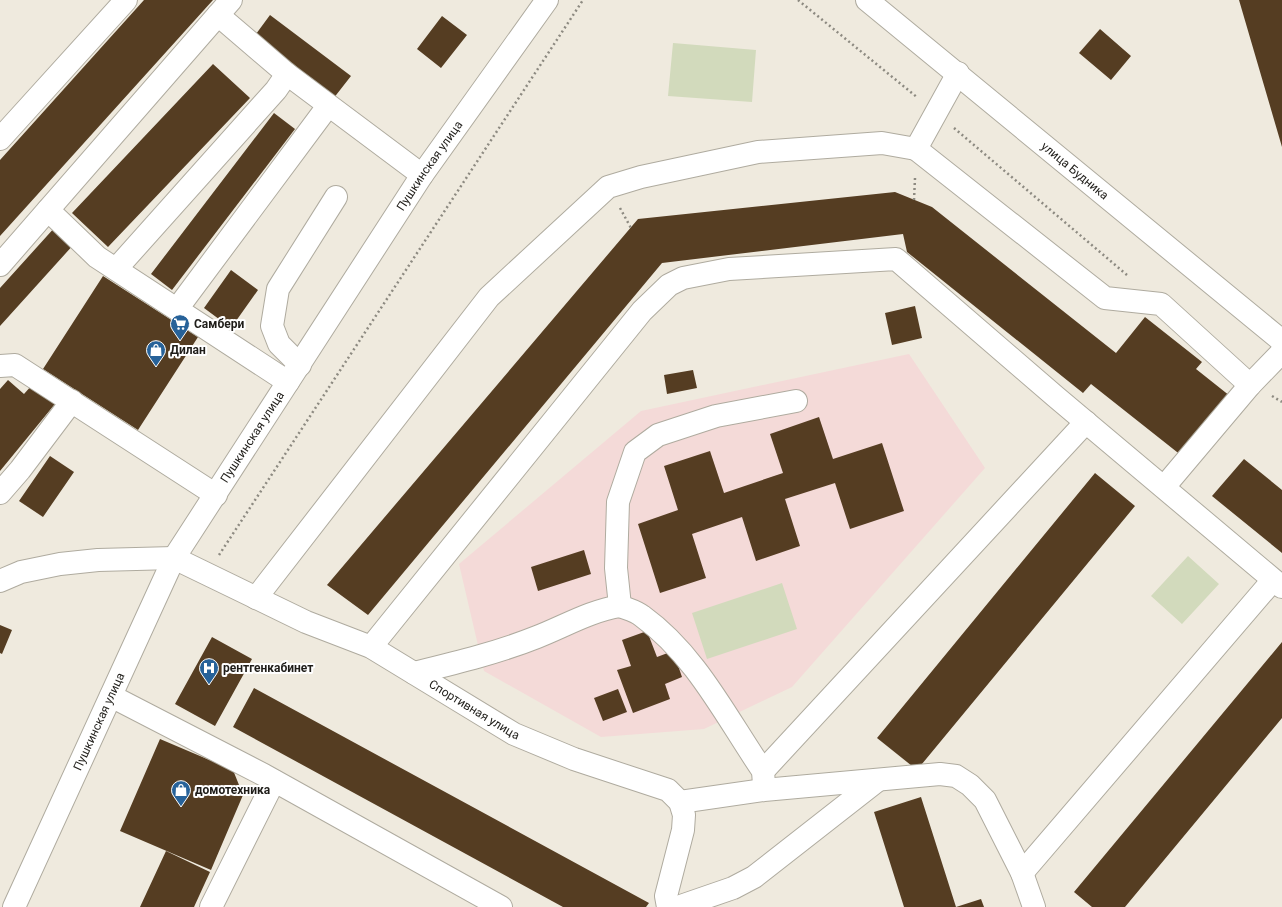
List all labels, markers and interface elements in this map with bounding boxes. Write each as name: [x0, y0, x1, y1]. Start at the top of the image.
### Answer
street label: Пушкинская улица: [394, 118, 465, 213]
street label: улица Будника: [1038, 139, 1111, 203]
supermarket icon: Самбери: [169, 313, 191, 341]
place label: Самбери: [194, 317, 244, 331]
shop icon: Дилан: [145, 339, 167, 367]
place label: Дилан: [170, 343, 206, 357]
street label: Пушкинская улица: [218, 389, 287, 485]
hospital icon: рентгенкабинет: [198, 657, 220, 685]
place label: рентгенкабинет: [223, 661, 313, 675]
street label: Пушкинская улица: [71, 670, 128, 773]
street label: Спортивная улица: [426, 677, 521, 742]
shop icon: домотехника: [170, 779, 192, 807]
place label: домотехника: [195, 783, 271, 797]

